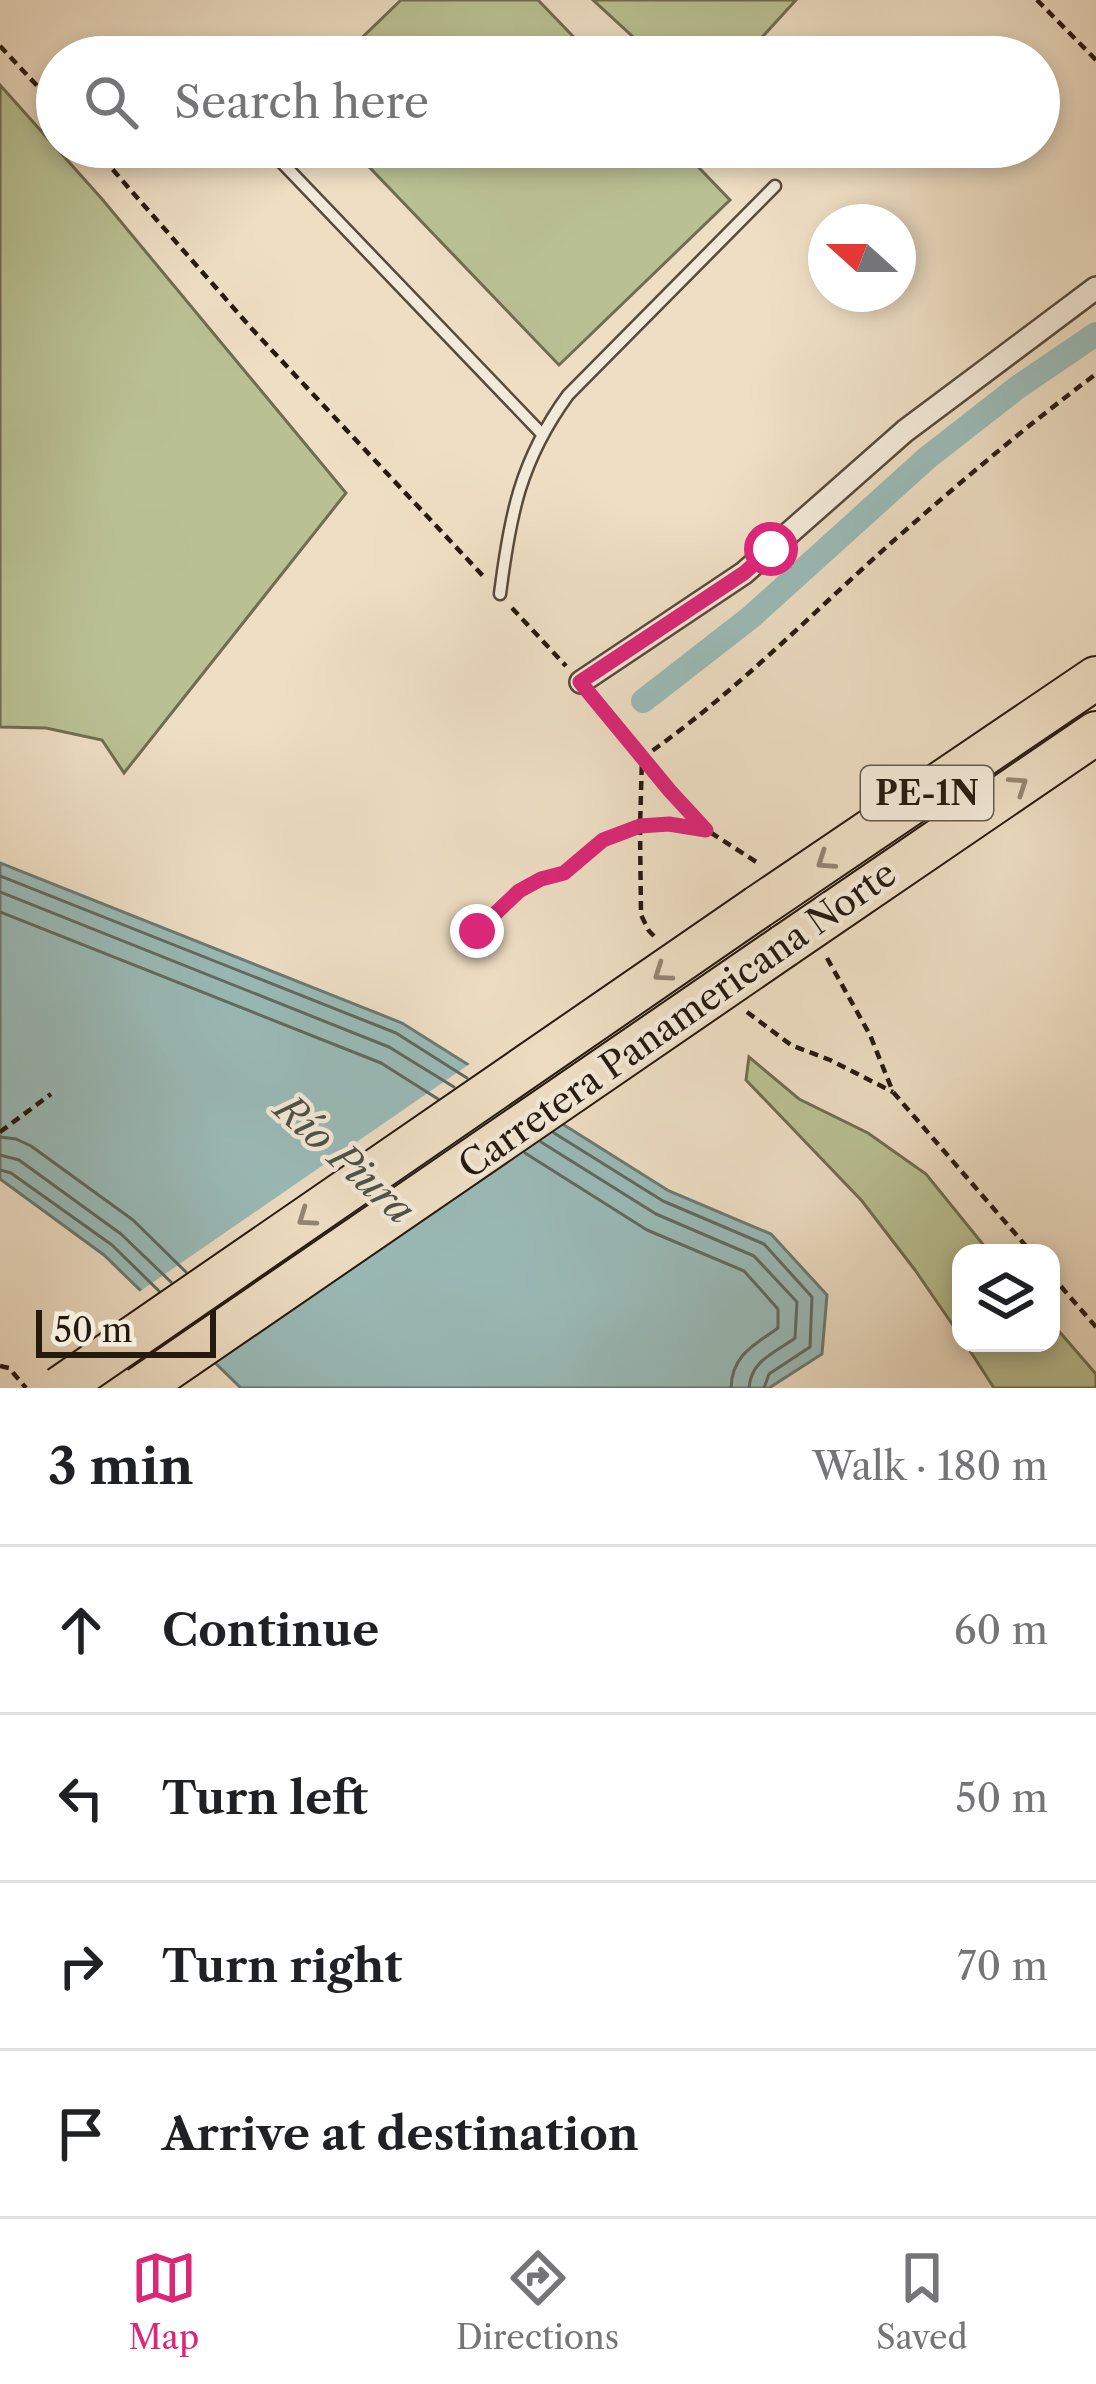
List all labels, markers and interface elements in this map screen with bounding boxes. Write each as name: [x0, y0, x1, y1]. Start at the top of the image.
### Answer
search box: [36, 36, 1060, 168]
icon: search: [78, 69, 144, 135]
text: Search here: [174, 74, 429, 130]
north arrow: [808, 204, 916, 312]
route start: [744, 522, 798, 576]
road number: PE-1N: [861, 766, 993, 820]
one-way arrow: [1006, 777, 1028, 799]
one-way arrow: [816, 847, 838, 869]
street label: Carretera Panamericana Norte: [450, 851, 904, 1187]
route end: [450, 904, 504, 958]
one-way arrow: [653, 959, 675, 981]
water label: Río Piura: [263, 1082, 424, 1234]
one-way arrow: [297, 1204, 319, 1226]
map controls: [952, 1244, 1060, 1352]
button: layers: [952, 1244, 1060, 1352]
scale bar: [36, 1304, 216, 1357]
text: 50 m: [54, 1310, 132, 1351]
text: 3 min: [48, 1435, 194, 1497]
text: Walk · 180 m: [812, 1442, 1048, 1490]
icon: ahead: [48, 1597, 114, 1663]
text: Continue: [162, 1602, 379, 1658]
text: 60 m: [954, 1606, 1048, 1654]
icon: left: [48, 1765, 114, 1831]
text: Turn left: [162, 1770, 368, 1826]
text: 50 m: [955, 1774, 1048, 1822]
icon: right: [48, 1933, 114, 1999]
text: Turn right: [162, 1938, 402, 1994]
text: 70 m: [957, 1942, 1048, 1990]
icon: arrive: [48, 2101, 114, 2167]
text: Arrive at destination: [162, 2106, 639, 2162]
tab: Map: [128, 2245, 199, 2358]
tab: Directions: [456, 2245, 619, 2358]
tab: Saved: [876, 2245, 968, 2358]

